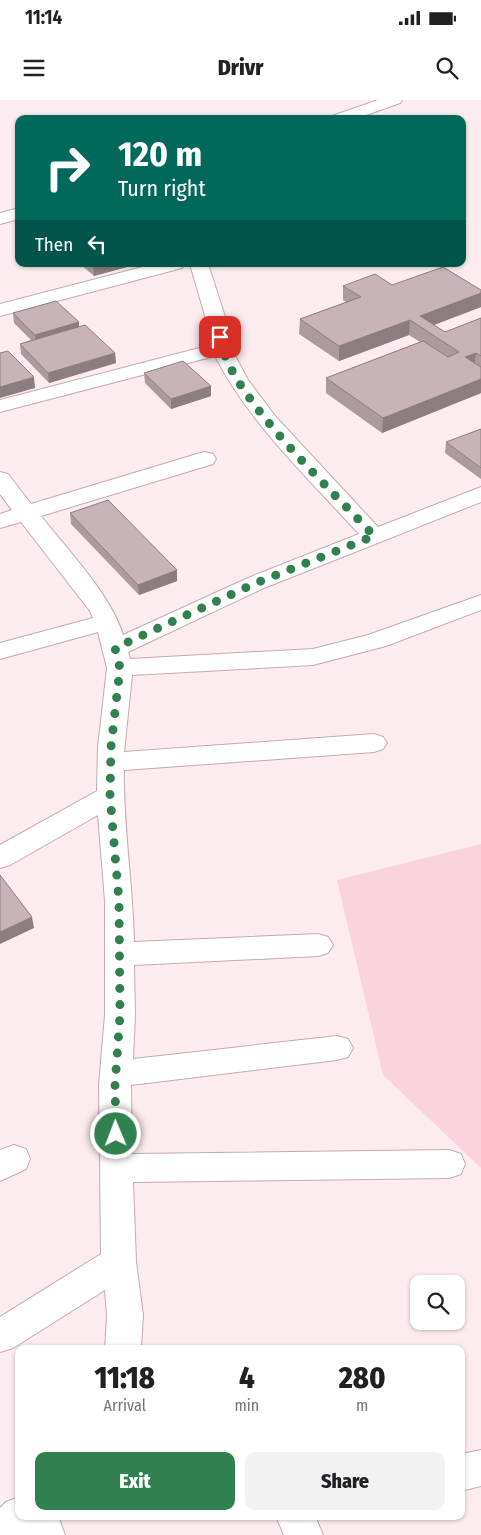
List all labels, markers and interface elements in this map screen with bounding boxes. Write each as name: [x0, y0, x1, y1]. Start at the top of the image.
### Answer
text: 11:14: [25, 6, 62, 29]
icon: menu: [20, 54, 48, 82]
text: Drivr: [218, 54, 263, 81]
icon: search: [433, 54, 461, 82]
text: 120 m: [118, 133, 202, 175]
icon: right: [35, 135, 100, 200]
text: Turn right: [118, 175, 206, 202]
icon: left: [83, 230, 111, 258]
text: Then: [35, 233, 73, 256]
pin: [199, 316, 241, 358]
icon: arrive: [206, 323, 234, 351]
position arrow: [89, 1107, 141, 1159]
map controls: [410, 1275, 465, 1330]
button: search: [410, 1275, 465, 1330]
text: 11:18: [94, 1360, 155, 1396]
text: 4: [239, 1360, 255, 1396]
text: 280: [339, 1360, 386, 1396]
text: Arrival: [104, 1396, 146, 1415]
text: min: [234, 1396, 259, 1415]
text: m: [356, 1396, 368, 1415]
button: Exit: [35, 1452, 235, 1510]
button: Share: [245, 1452, 445, 1510]

